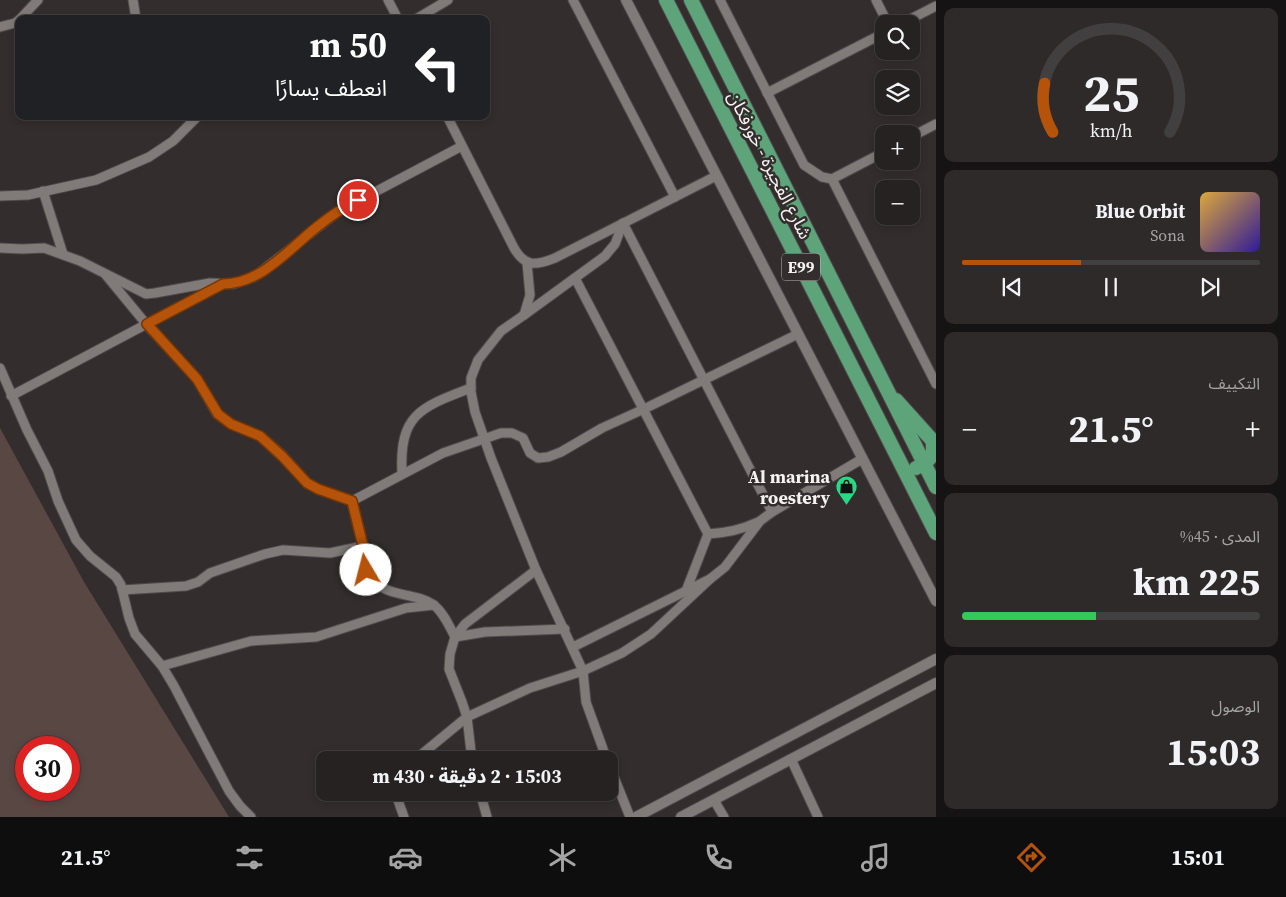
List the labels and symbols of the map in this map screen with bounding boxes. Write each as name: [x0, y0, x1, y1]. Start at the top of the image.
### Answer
street label: شارع الفجيرة - خورفكان: [720, 87, 818, 244]
pin: [337, 179, 379, 221]
road number: E99: [782, 253, 820, 280]
place label: Al marina roestery: [748, 464, 830, 510]
shop icon: Al marina roestery: [834, 474, 858, 505]
position arrow: [339, 543, 391, 595]
speed limit sign: 30: [15, 736, 80, 801]

